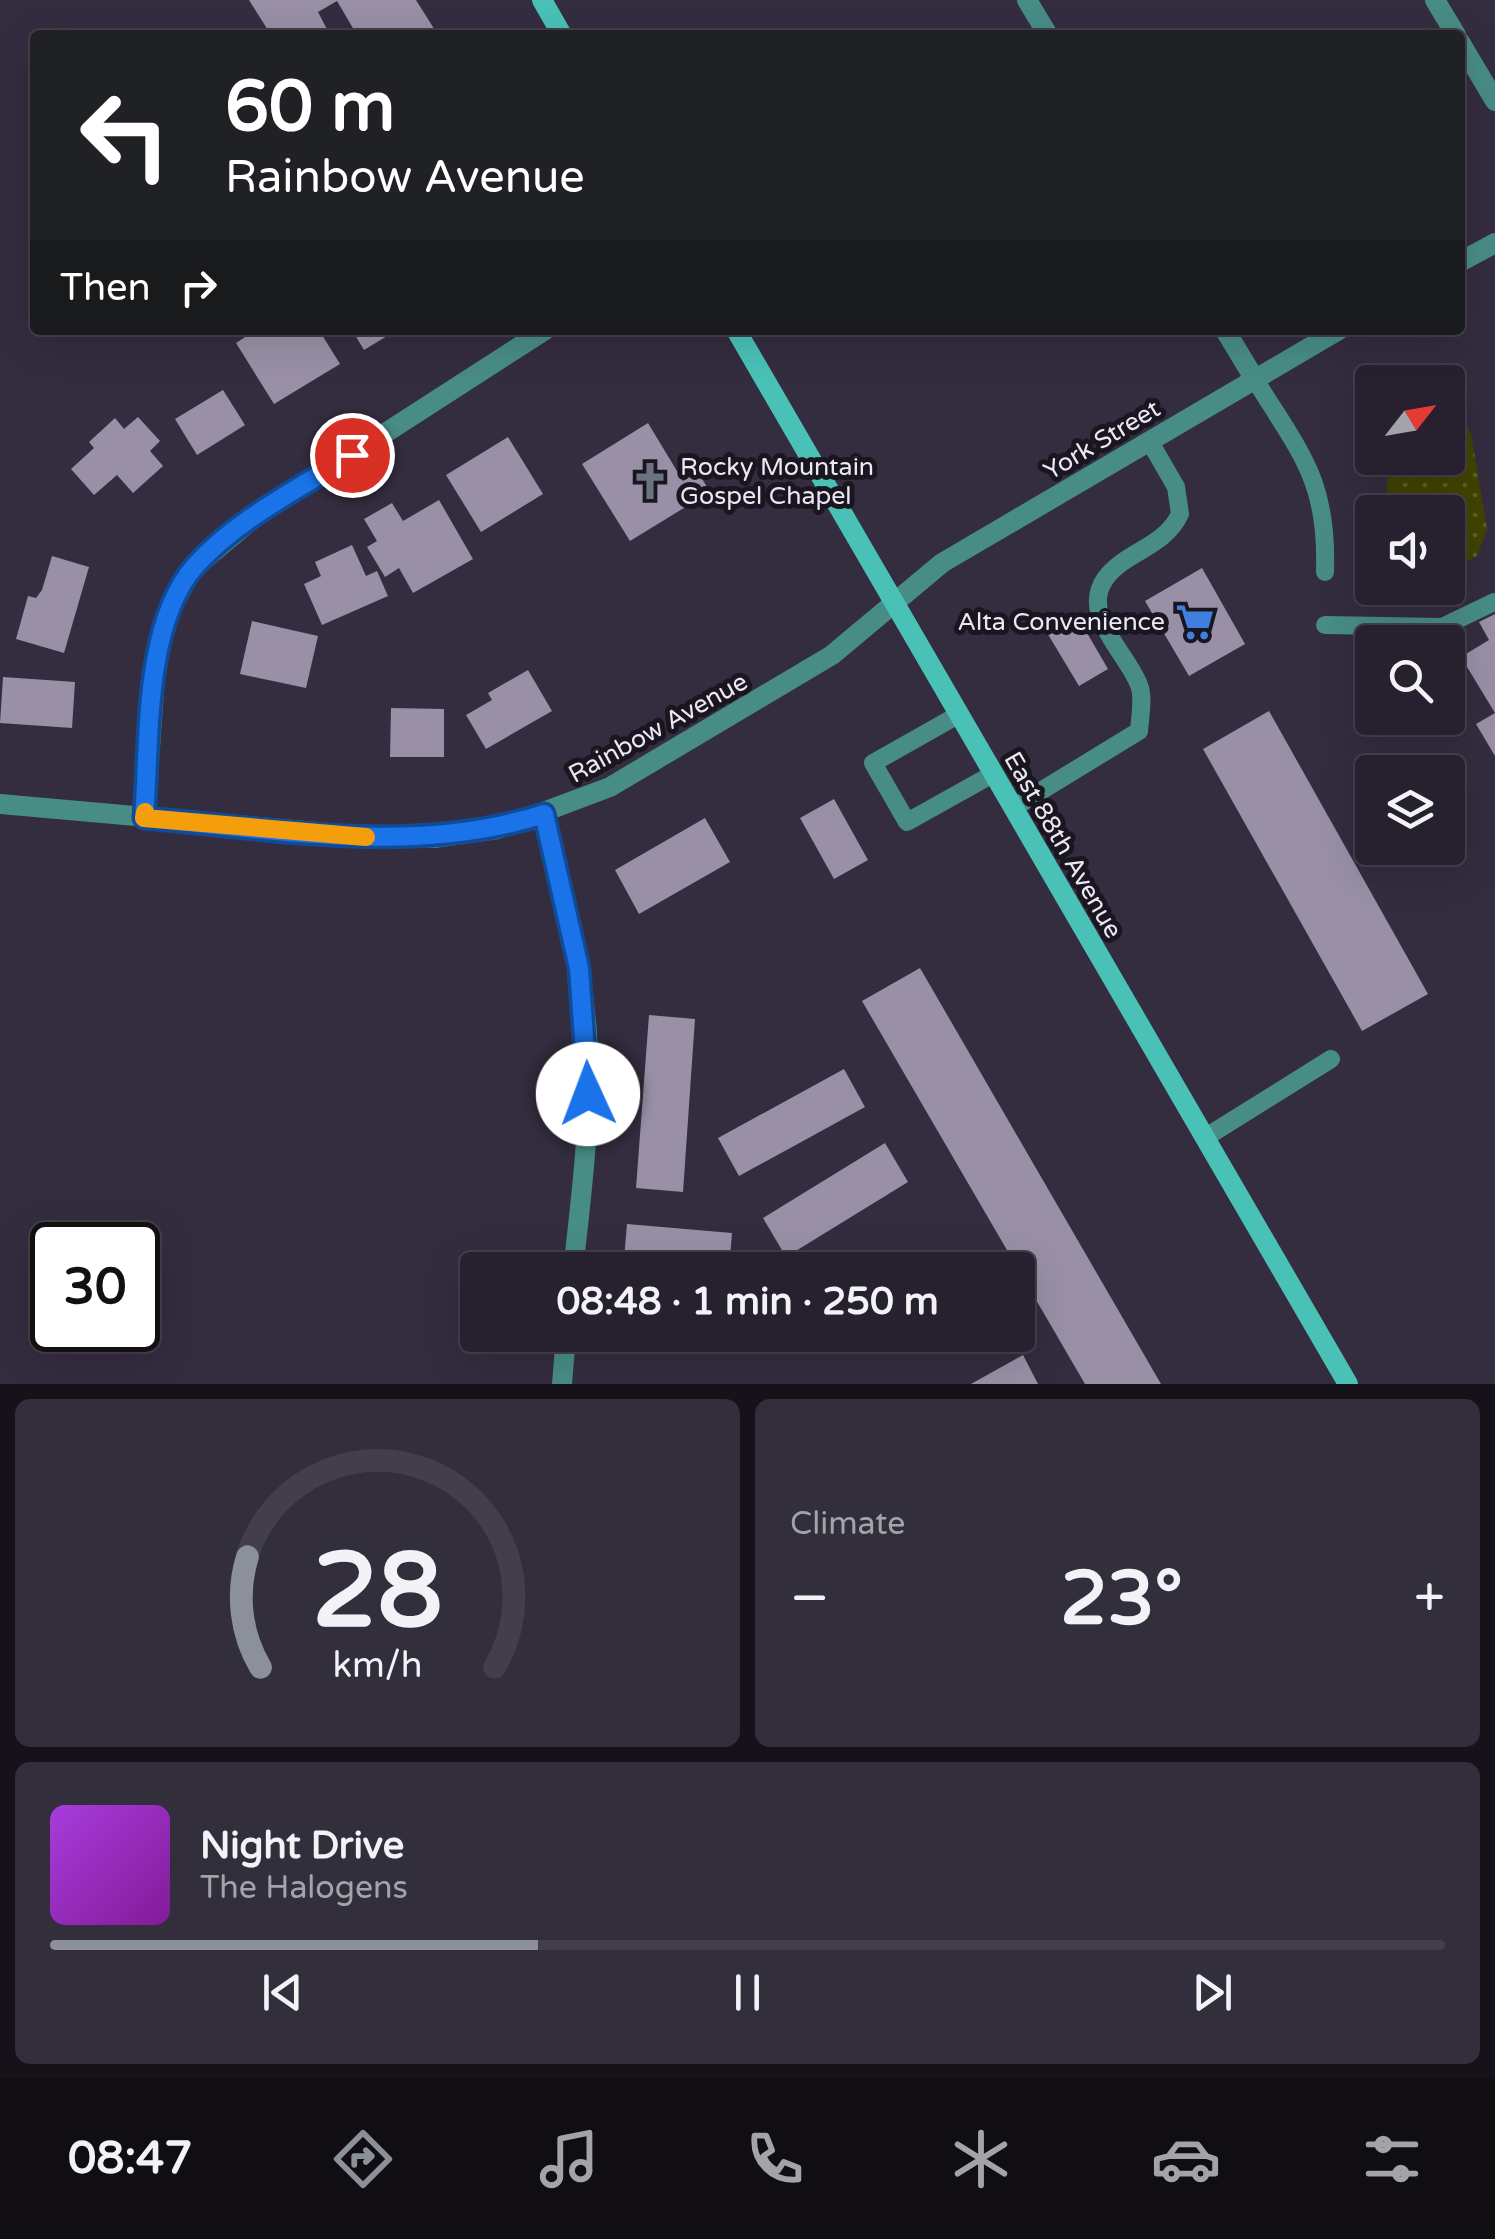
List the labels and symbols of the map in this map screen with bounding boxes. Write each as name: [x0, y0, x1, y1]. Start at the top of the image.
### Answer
north arrow: [1355, 365, 1465, 475]
street label: York Street: [1038, 393, 1166, 486]
pin: [310, 413, 395, 498]
place label: Rocky Mountain Gospel Chapel: [680, 452, 874, 511]
church icon: Rocky Mountain Gospel Chapel: [629, 460, 671, 502]
supermarket icon: Alta Convenience: [1174, 601, 1216, 643]
place label: Alta Convenience: [958, 607, 1165, 637]
street label: Rainbow Avenue: [563, 666, 753, 790]
street label: East 88th Avenue: [998, 747, 1128, 943]
position arrow: [536, 1042, 640, 1146]
speed limit sign: 30: [30, 1222, 160, 1352]

